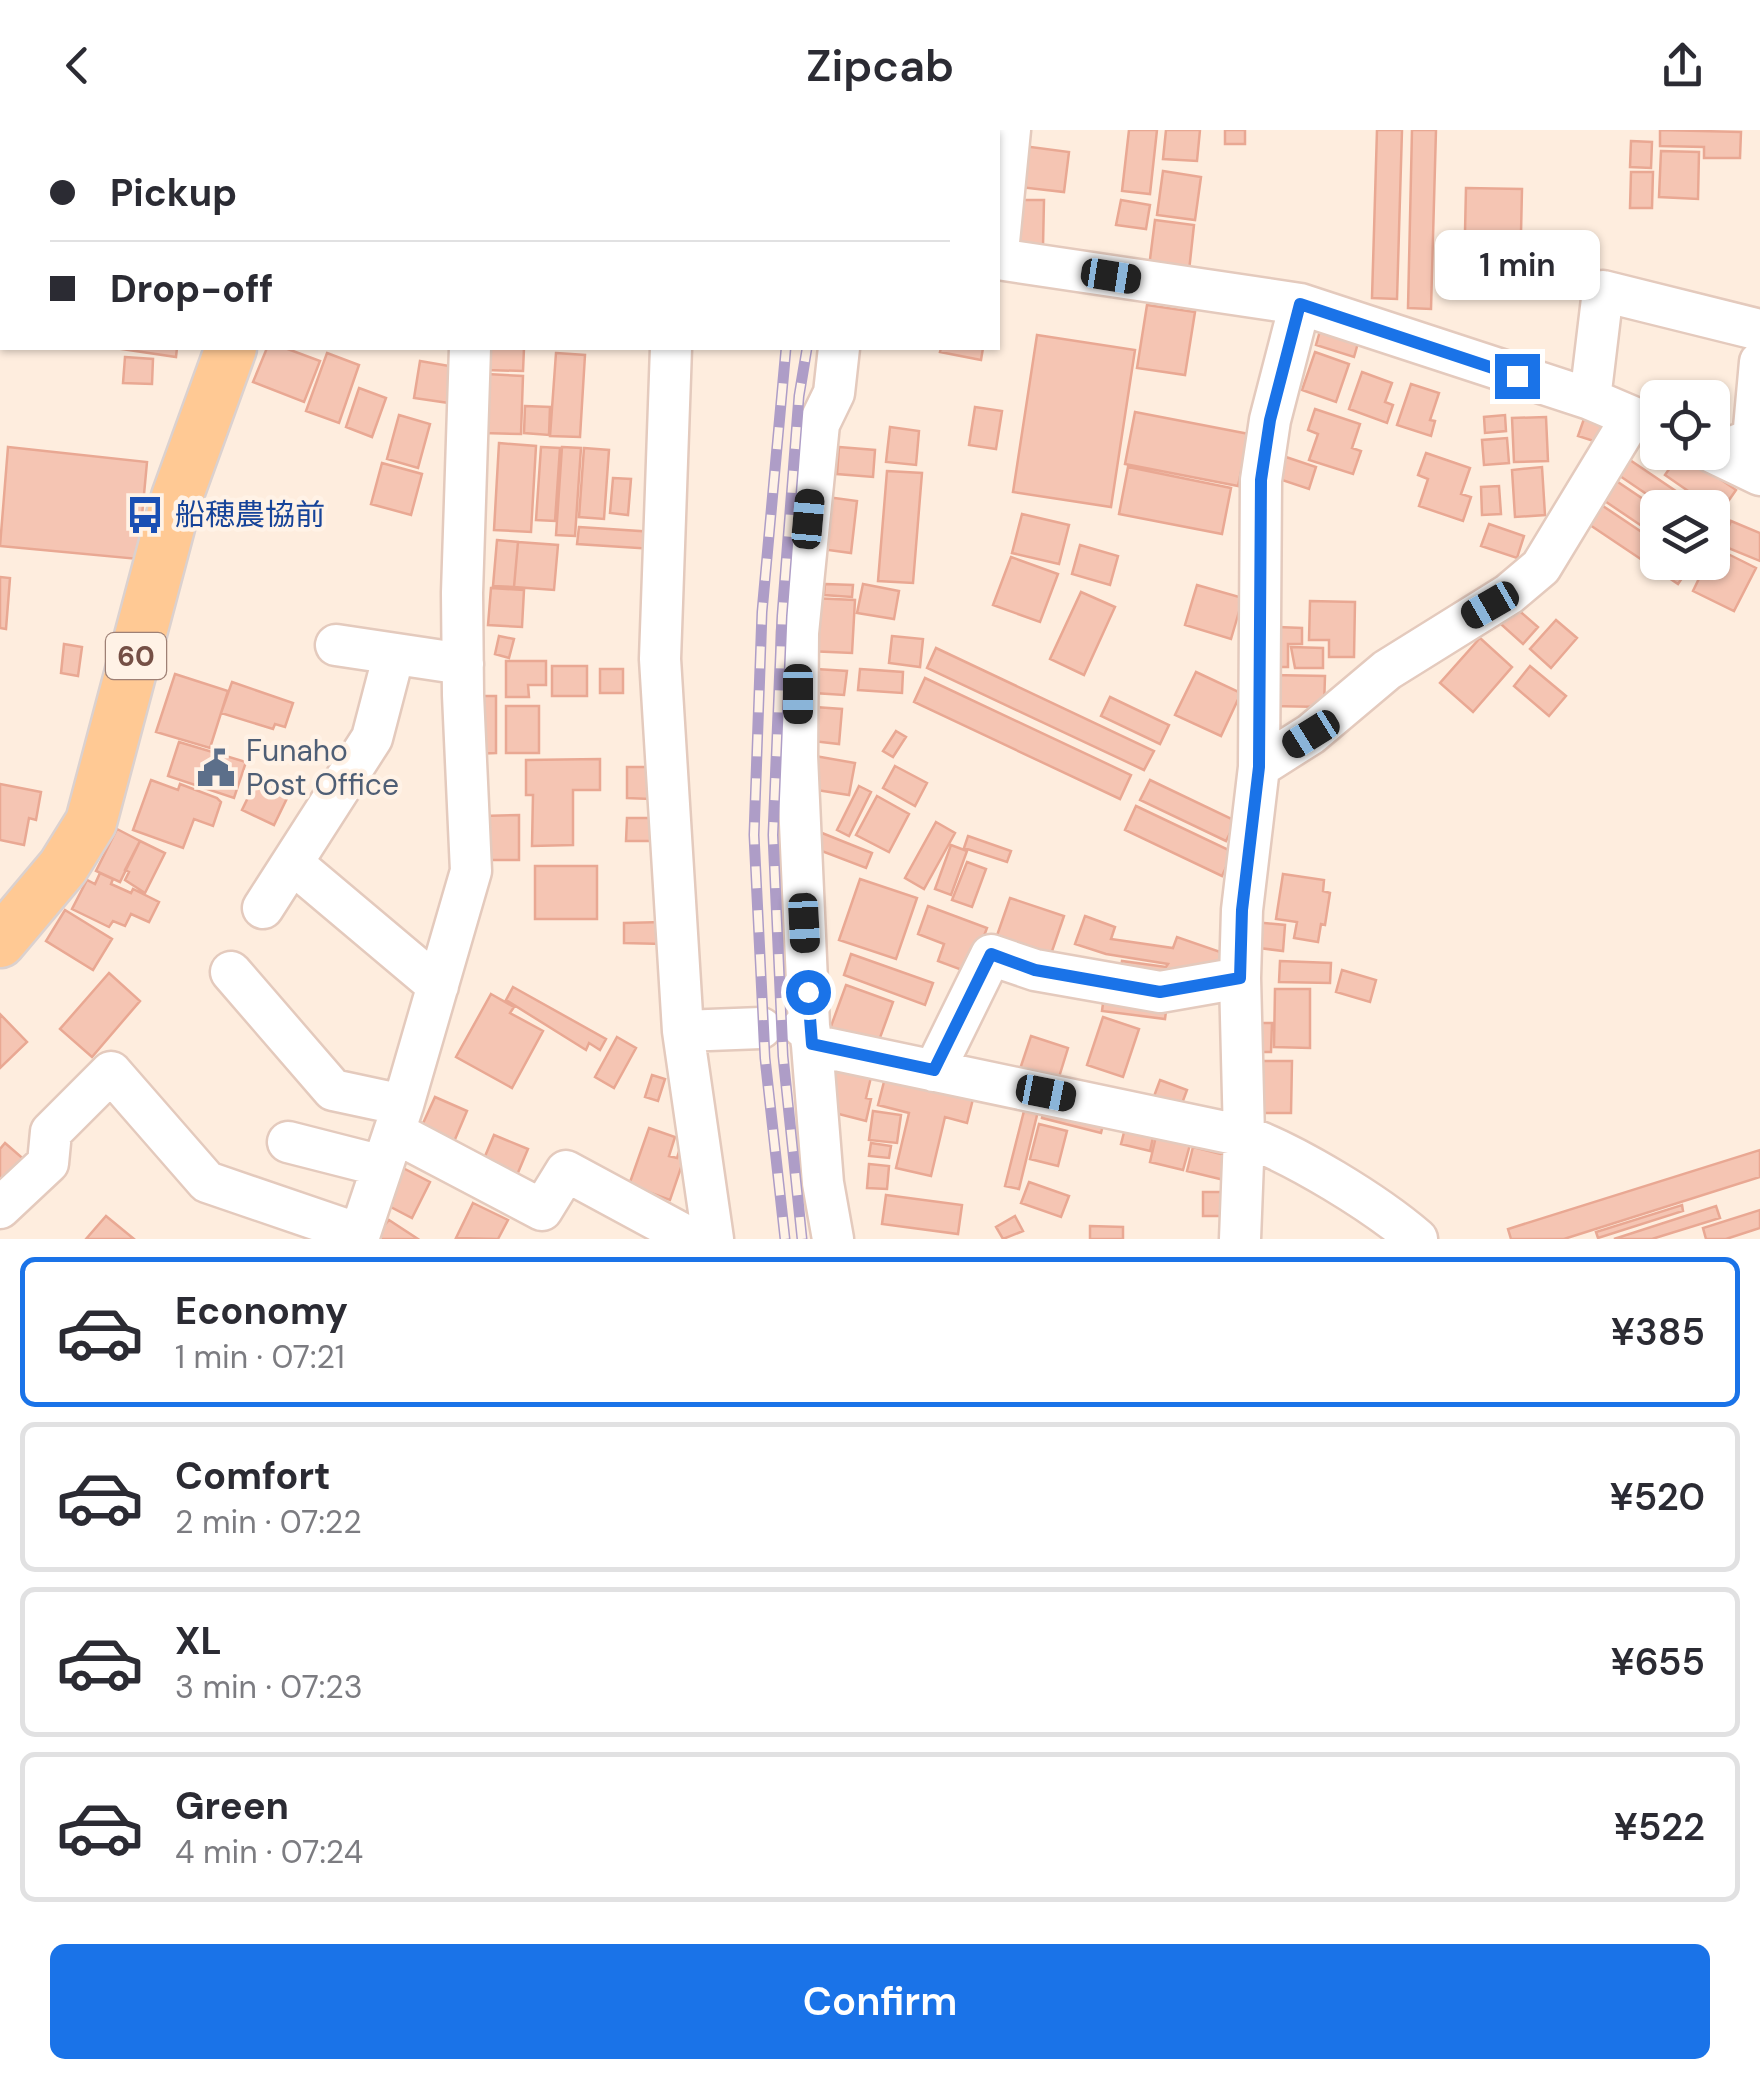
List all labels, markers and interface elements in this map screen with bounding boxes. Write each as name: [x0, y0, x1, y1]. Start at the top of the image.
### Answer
text: Zipcab: [806, 36, 954, 95]
icon: back: [50, 38, 105, 93]
icon: share: [1655, 38, 1710, 93]
text: Pickup: [110, 168, 237, 218]
callout: 1 min: [1434, 231, 1600, 301]
text: 1 min: [1479, 244, 1556, 286]
car: [1079, 256, 1143, 296]
text: Drop-off: [110, 264, 273, 314]
route end: [1495, 354, 1540, 399]
map controls: [1640, 380, 1730, 580]
button: locate: [1640, 380, 1730, 470]
car: [790, 488, 826, 550]
button: layers: [1640, 490, 1730, 580]
bus stop icon: 船穂農協前: [124, 494, 166, 536]
place label: 船穂農協前: [175, 495, 325, 534]
car: [1457, 577, 1523, 633]
road number: 60: [106, 633, 166, 679]
car: [783, 664, 813, 724]
car: [1278, 705, 1344, 763]
place label: Funaho Post Office: [246, 731, 399, 804]
public building icon: Funaho Post Office: [195, 747, 237, 789]
car: [787, 892, 821, 954]
route start: [786, 970, 831, 1015]
car: [1014, 1073, 1078, 1113]
text: Economy: [175, 1286, 348, 1336]
icon: car: [55, 1287, 145, 1377]
text: ¥385: [1611, 1307, 1705, 1357]
text: 1 min · 07:21: [175, 1336, 345, 1378]
text: Comfort: [175, 1451, 331, 1501]
icon: car: [55, 1452, 145, 1542]
text: ¥520: [1609, 1472, 1705, 1522]
text: 2 min · 07:22: [175, 1501, 362, 1543]
text: XL: [175, 1616, 222, 1666]
icon: car: [55, 1617, 145, 1707]
text: ¥655: [1611, 1637, 1705, 1687]
text: 3 min · 07:23: [175, 1666, 363, 1708]
text: Green: [175, 1781, 289, 1831]
icon: car: [55, 1782, 145, 1872]
text: ¥522: [1614, 1802, 1705, 1852]
text: 4 min · 07:24: [175, 1831, 363, 1873]
button: Confirm: [50, 1944, 1710, 2059]

